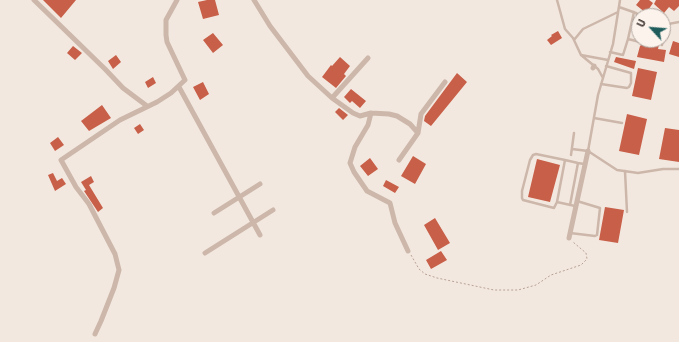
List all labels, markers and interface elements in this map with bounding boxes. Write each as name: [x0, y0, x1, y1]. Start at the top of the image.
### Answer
north arrow: [631, 8, 671, 48]
text: U: [632, 16, 650, 30]

